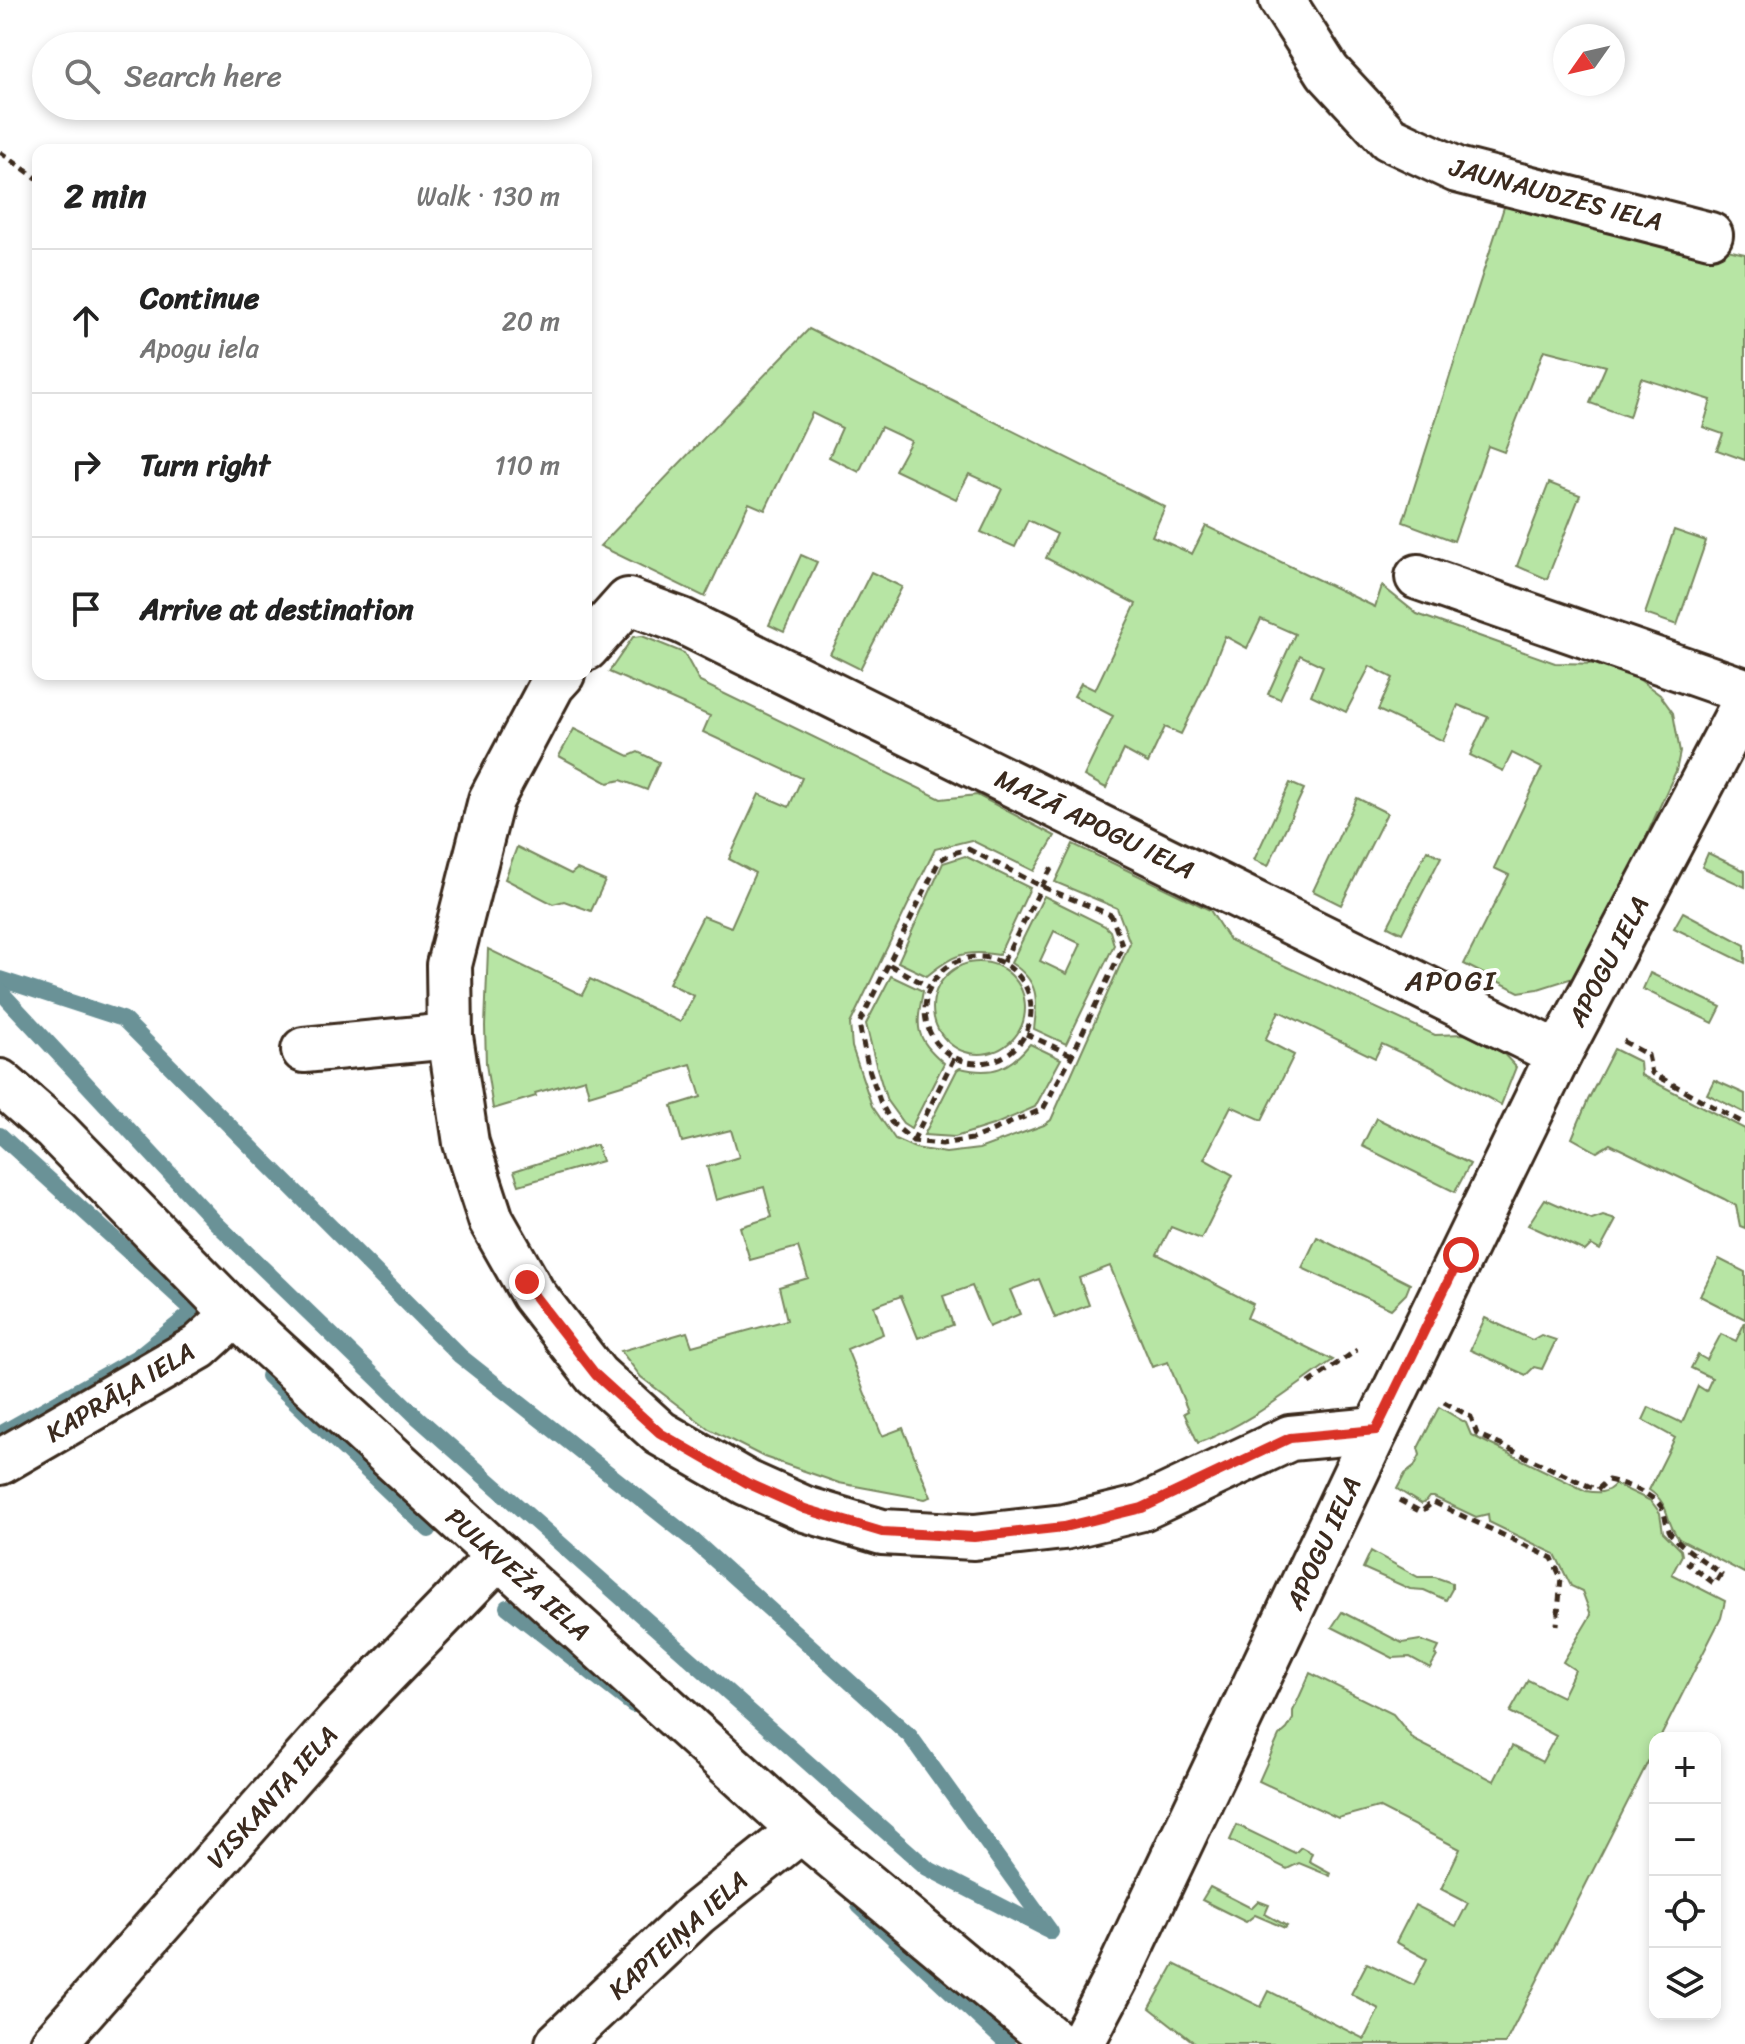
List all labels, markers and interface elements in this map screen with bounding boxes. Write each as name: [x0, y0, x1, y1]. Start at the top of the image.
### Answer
north arrow: [1553, 24, 1625, 96]
search box: [32, 32, 592, 120]
text: Search here: [124, 49, 282, 103]
icon: search: [60, 54, 104, 98]
street label: JAUNAUDZES IELA: [1444, 143, 1667, 244]
text: 2 min: [64, 166, 146, 226]
text: Walk · 130 m: [417, 173, 560, 219]
text: Continue: [140, 271, 259, 325]
text: 20 m: [502, 298, 560, 344]
icon: ahead: [64, 299, 108, 343]
text: Apogu iela: [140, 325, 259, 371]
text: Turn right: [140, 438, 270, 492]
text: 110 m: [495, 442, 560, 488]
icon: right: [64, 443, 108, 487]
text: Arrive at destination: [140, 582, 414, 636]
icon: arrive: [64, 587, 108, 631]
street label: MAZĀ APOGU IELA: [987, 756, 1203, 892]
street label: APOGU IELA: [1554, 887, 1662, 1036]
district label: APOGI: [1404, 956, 1497, 1005]
route start: [1443, 1237, 1479, 1273]
route end: [509, 1264, 545, 1300]
street label: KAPRĀĻA IELA: [36, 1329, 204, 1455]
street label: APOGU IELA: [1272, 1469, 1374, 1618]
street label: PULKVEŽA IELA: [435, 1496, 601, 1652]
street label: VISKANTA IELA: [194, 1714, 350, 1880]
map controls: [1649, 1732, 1721, 2020]
button: +: [1649, 1732, 1721, 1804]
button: −: [1649, 1804, 1721, 1876]
street label: KAPTEIŅA IELA: [597, 1859, 759, 2011]
button: locate: [1649, 1876, 1721, 1948]
button: layers: [1649, 1948, 1721, 2020]

